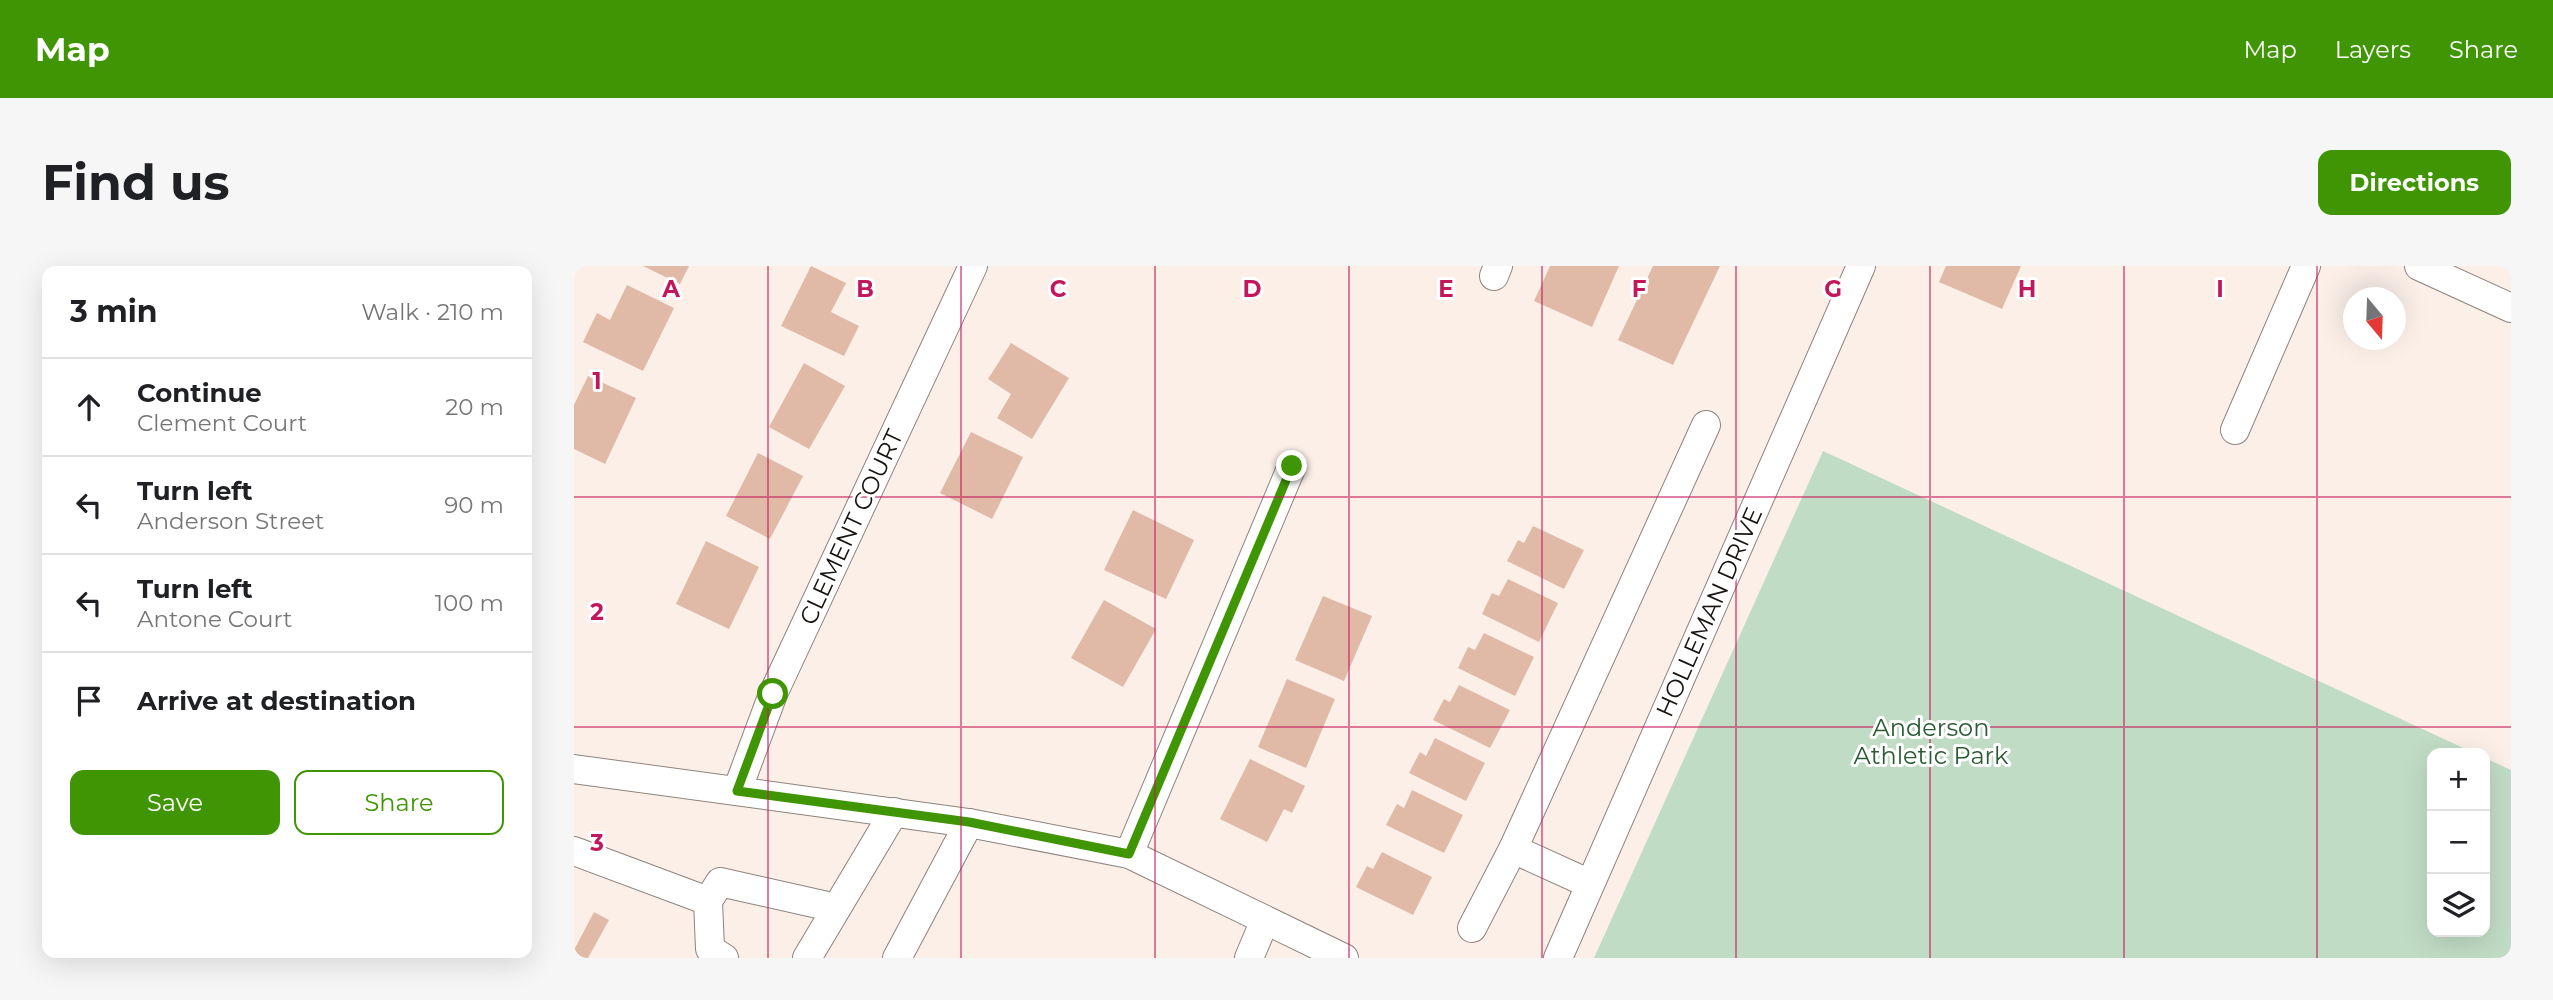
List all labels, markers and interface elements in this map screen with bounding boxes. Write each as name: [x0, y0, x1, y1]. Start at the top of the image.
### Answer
text: Map: [35, 29, 110, 69]
text: Map: [2243, 35, 2297, 64]
text: Layers: [2335, 35, 2411, 64]
text: Share: [2449, 35, 2518, 64]
button: Directions: [2318, 150, 2511, 215]
text: Find us: [42, 153, 230, 212]
text: A: [661, 275, 680, 303]
text: B: [856, 275, 874, 303]
text: C: [1050, 275, 1067, 303]
text: D: [1243, 275, 1262, 303]
text: E: [1438, 275, 1454, 303]
text: F: [1632, 275, 1647, 303]
text: G: [1824, 275, 1842, 303]
text: H: [2018, 275, 2036, 303]
text: I: [2216, 275, 2224, 303]
north arrow: [2343, 287, 2406, 350]
text: 3 min: [70, 293, 157, 330]
text: Walk · 210 m: [361, 298, 504, 326]
text: 1: [592, 367, 602, 395]
text: Continue: [137, 377, 262, 409]
icon: ahead: [70, 388, 108, 426]
text: 20 m: [445, 393, 504, 421]
text: Clement Court: [137, 409, 307, 437]
street label: CLEMENT COURT: [793, 425, 909, 629]
route end: [1276, 450, 1307, 481]
text: Turn left: [137, 475, 253, 507]
icon: left: [70, 486, 108, 524]
text: 90 m: [444, 491, 504, 519]
street label: HOLLEMAN DRIVE: [1650, 503, 1768, 721]
text: Anderson Street: [137, 507, 324, 535]
text: Turn left: [137, 573, 253, 605]
icon: left: [70, 584, 108, 622]
text: 100 m: [435, 589, 504, 617]
text: 2: [590, 598, 604, 626]
text: Antone Court: [137, 605, 292, 633]
route start: [757, 678, 788, 709]
icon: arrive: [70, 682, 108, 720]
text: Arrive at destination: [137, 685, 416, 717]
park label: Anderson Athletic Park: [1854, 713, 2009, 770]
map controls: [2427, 748, 2490, 937]
button: +: [2427, 748, 2490, 811]
button: Save: [70, 770, 280, 835]
button: Share: [294, 770, 504, 835]
button: −: [2427, 811, 2490, 874]
text: 3: [589, 829, 604, 857]
button: layers: [2427, 874, 2490, 937]

